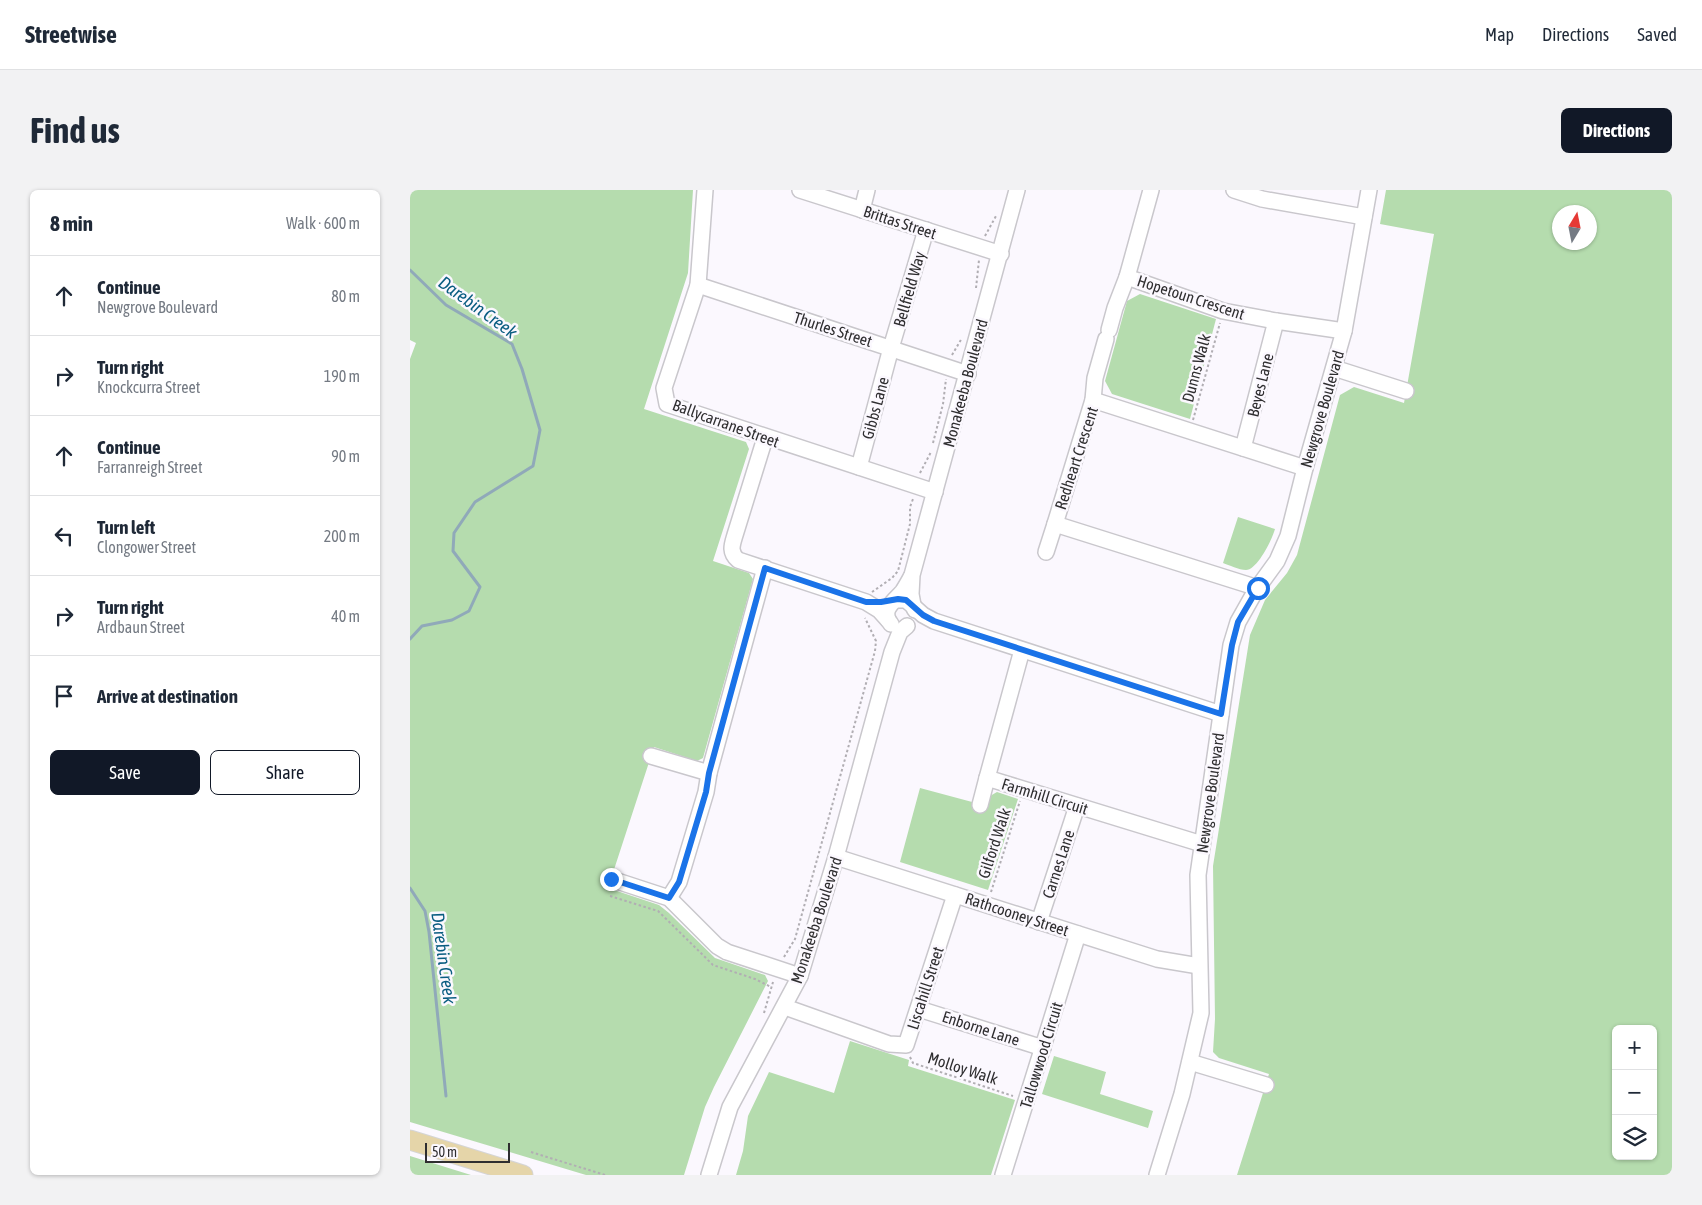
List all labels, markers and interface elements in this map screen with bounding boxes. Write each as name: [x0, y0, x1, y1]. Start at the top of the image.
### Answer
text: Streetwise: [25, 21, 117, 48]
text: Map: [1485, 24, 1514, 45]
text: Directions: [1542, 24, 1609, 45]
text: Saved: [1637, 24, 1677, 45]
button: Directions: [1561, 108, 1672, 153]
text: Find us: [30, 110, 120, 150]
street label: Brittas Street: [861, 202, 939, 242]
north arrow: [1552, 205, 1597, 250]
text: 8 min: [50, 211, 93, 235]
text: Walk · 600 m: [286, 214, 360, 232]
street label: Bellfield Way: [890, 249, 929, 329]
water label: Darebin Creek: [435, 271, 522, 343]
street label: Hopetoun Crescent: [1135, 271, 1247, 324]
text: Continue: [97, 276, 161, 298]
icon: ahead: [50, 282, 78, 310]
text: 80 m: [331, 287, 360, 305]
text: Newgrove Boulevard: [97, 298, 218, 316]
street label: Thurles Street: [792, 308, 875, 350]
street label: Monakeeba Boulevard: [939, 317, 991, 449]
street label: Dunns Walk: [1178, 332, 1214, 404]
street label: Newgrove Boulevard: [1297, 348, 1348, 470]
street label: Beyes Lane: [1243, 351, 1278, 419]
text: Turn right: [97, 356, 164, 378]
icon: right: [50, 362, 78, 390]
text: 190 m: [324, 367, 360, 385]
street label: Gibbs Lane: [858, 375, 892, 441]
text: Knockcurra Street: [97, 378, 200, 396]
street label: Ballycarrane Street: [670, 395, 782, 452]
street label: Redheart Crescent: [1051, 404, 1101, 512]
text: Continue: [97, 436, 161, 458]
icon: ahead: [50, 442, 78, 470]
text: 90 m: [331, 447, 360, 465]
text: Farranreigh Street: [97, 458, 203, 476]
text: Turn left: [97, 516, 155, 538]
icon: left: [50, 522, 78, 550]
text: 200 m: [324, 527, 360, 545]
text: Clongower Street: [97, 538, 196, 556]
route start: [1247, 577, 1270, 600]
text: Turn right: [97, 596, 164, 618]
icon: right: [50, 602, 78, 630]
text: 40 m: [331, 607, 360, 625]
text: Ardbaun Street: [97, 618, 185, 636]
icon: arrive: [50, 682, 78, 710]
text: Arrive at destination: [97, 685, 238, 707]
street label: Newgrove Boulevard: [1193, 732, 1228, 854]
button: Save: [50, 750, 200, 795]
button: Share: [210, 750, 360, 795]
street label: Farmhill Circuit: [1000, 774, 1091, 818]
street label: Gilford Walk: [974, 806, 1014, 880]
street label: Carnes Lane: [1038, 828, 1078, 900]
street label: Monakeeba Boulevard: [787, 854, 845, 986]
route end: [600, 868, 623, 891]
street label: Rathcooney Street: [963, 889, 1071, 940]
water label: Darebin Creek: [427, 911, 461, 1006]
street label: Liscahill Street: [903, 944, 947, 1032]
street label: Tallowwood Circuit: [1016, 999, 1066, 1110]
street label: Enborne Lane: [940, 1007, 1022, 1049]
map controls: [1612, 1025, 1657, 1160]
button: +: [1612, 1025, 1657, 1070]
street label: Molloy Walk: [925, 1048, 1000, 1089]
button: −: [1612, 1070, 1657, 1115]
button: layers: [1612, 1115, 1657, 1160]
scale bar: [425, 1140, 510, 1163]
text: 50 m: [432, 1144, 457, 1160]

